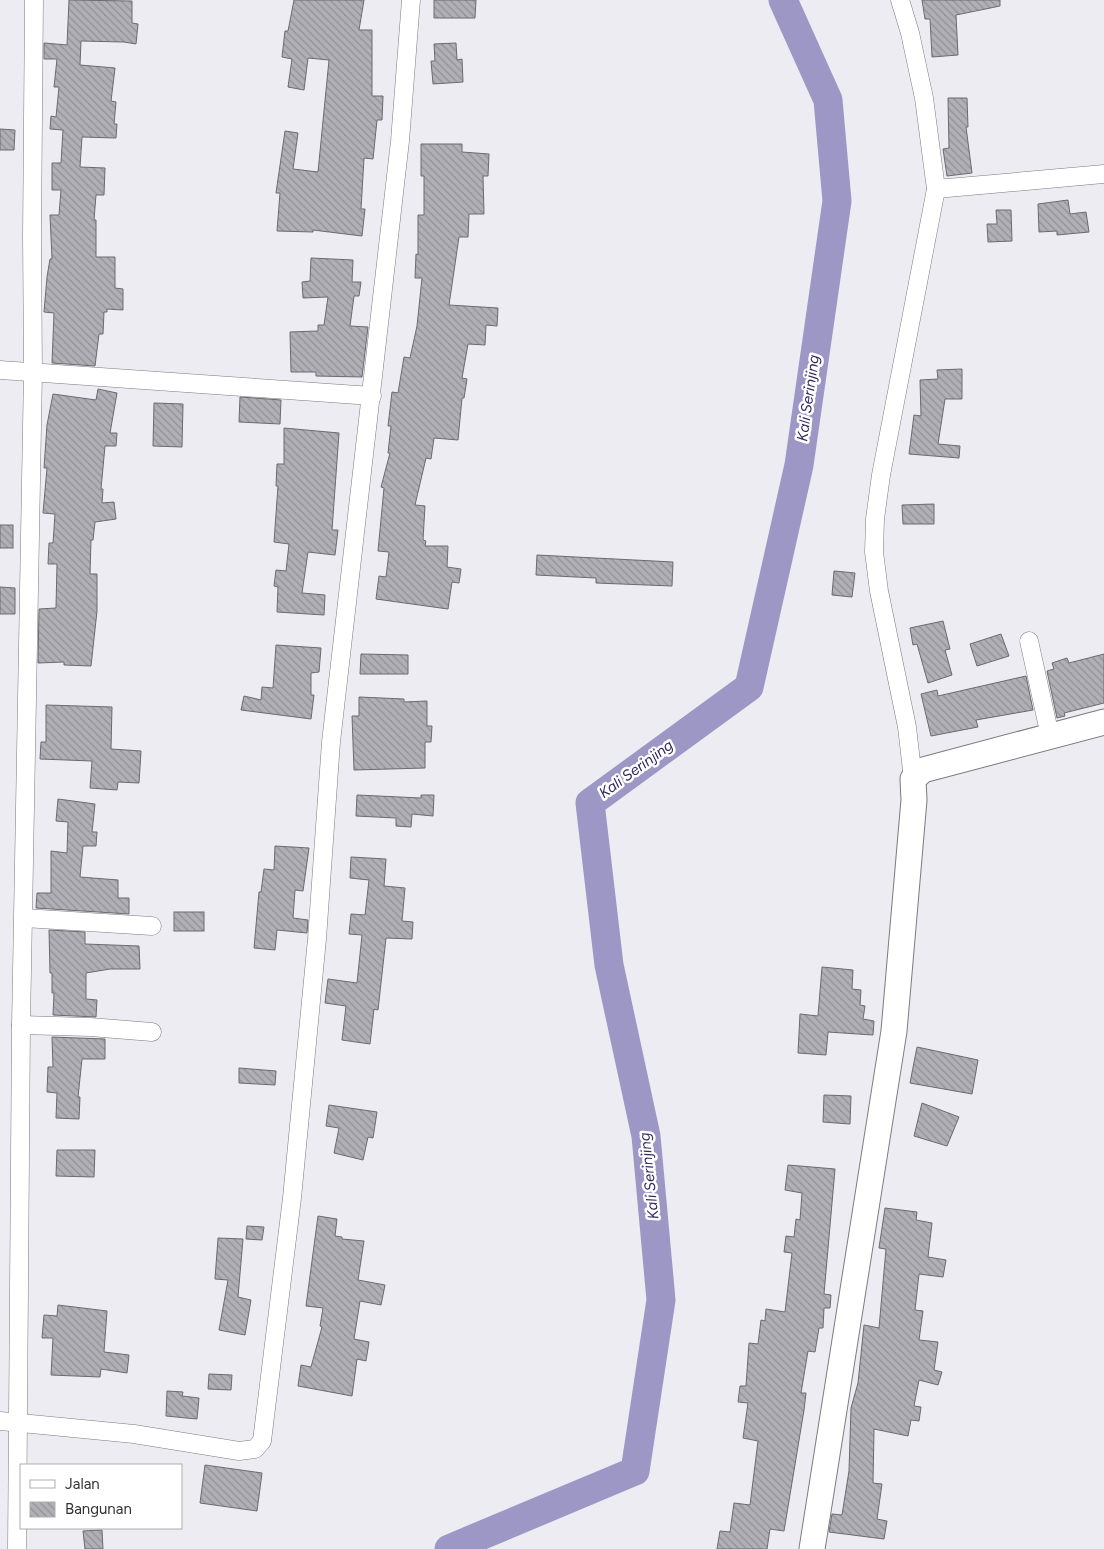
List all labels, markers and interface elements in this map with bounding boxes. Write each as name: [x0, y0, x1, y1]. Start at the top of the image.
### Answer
water label: Kali Serinjing: [793, 353, 823, 442]
water label: Kali Serinjing: [595, 736, 677, 802]
water label: Kali Serinjing: [635, 1131, 663, 1220]
legend: [20, 1464, 182, 1529]
text: Jalan: [65, 1475, 100, 1493]
text: Bangunan: [65, 1500, 132, 1518]

